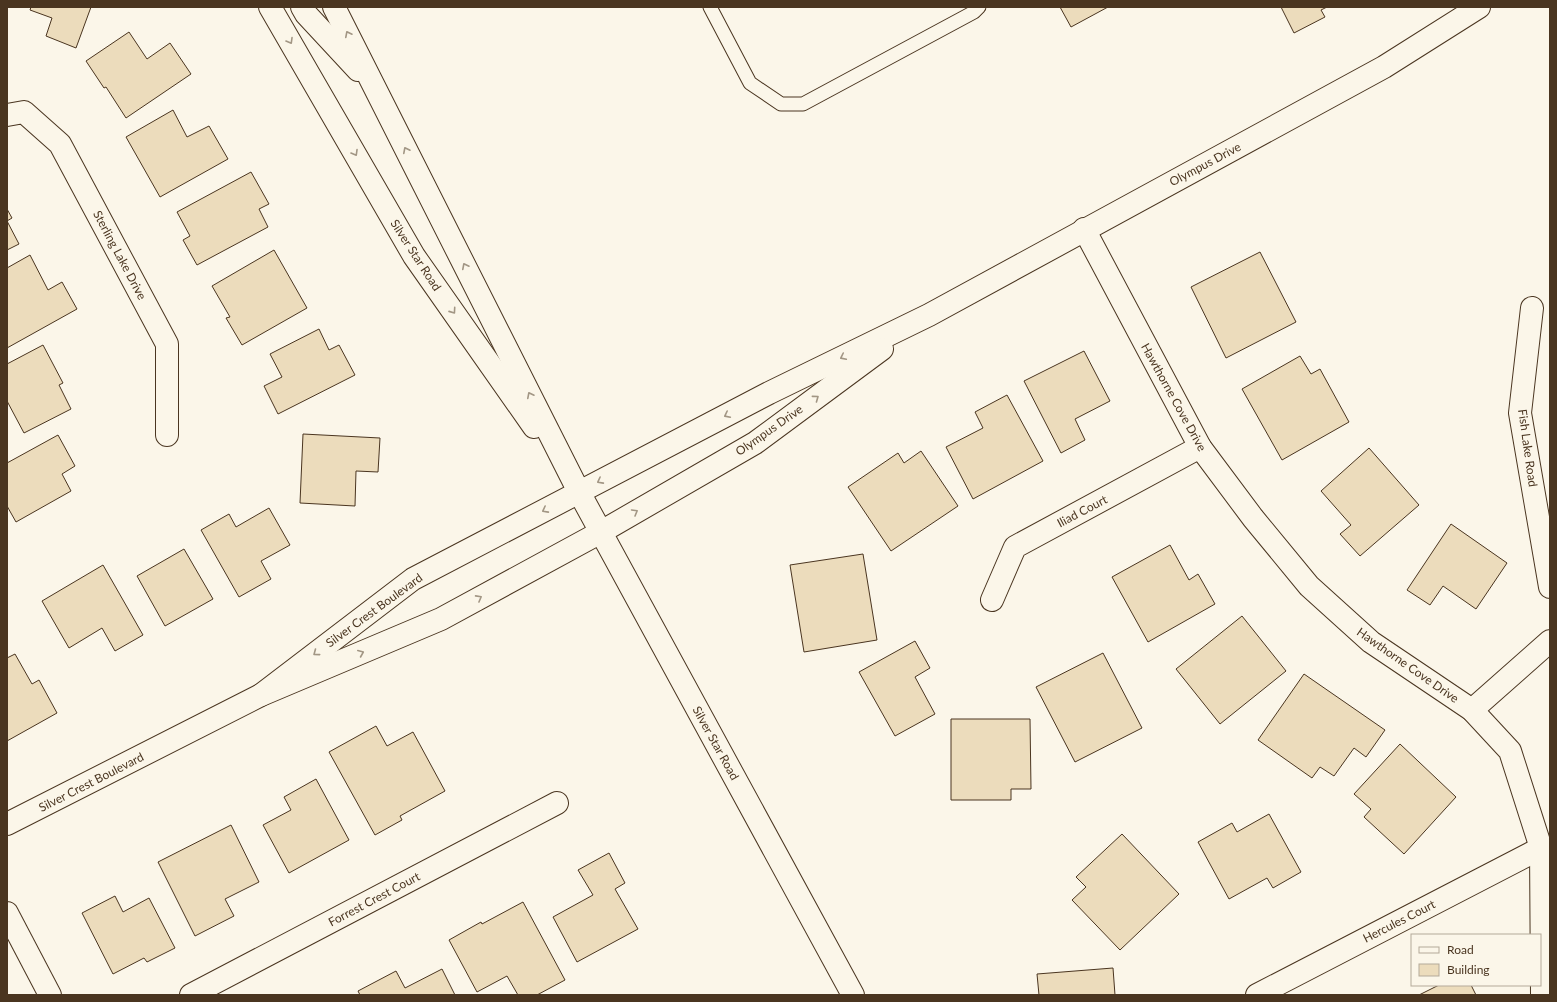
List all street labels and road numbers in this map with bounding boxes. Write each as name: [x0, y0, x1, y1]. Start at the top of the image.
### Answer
street label: Olympus Drive: [1167, 139, 1243, 189]
street label: Sterling Lake Drive: [90, 208, 150, 302]
street label: Silver Star Road: [387, 217, 445, 293]
street label: Hawthorne Cove Drive: [1138, 340, 1210, 454]
street label: Olympus Drive: [732, 401, 806, 459]
street label: Fish Lake Road: [1515, 408, 1541, 488]
street label: Iliad Court: [1054, 491, 1110, 530]
street label: Silver Crest Boulevard: [323, 570, 425, 650]
street label: Hawthorne Cove Drive: [1354, 624, 1462, 706]
street label: Silver Star Road: [690, 703, 742, 783]
street label: Silver Crest Boulevard: [36, 749, 146, 815]
street label: Forrest Crest Court: [326, 868, 423, 929]
street label: Hercules Court: [1360, 896, 1438, 946]

